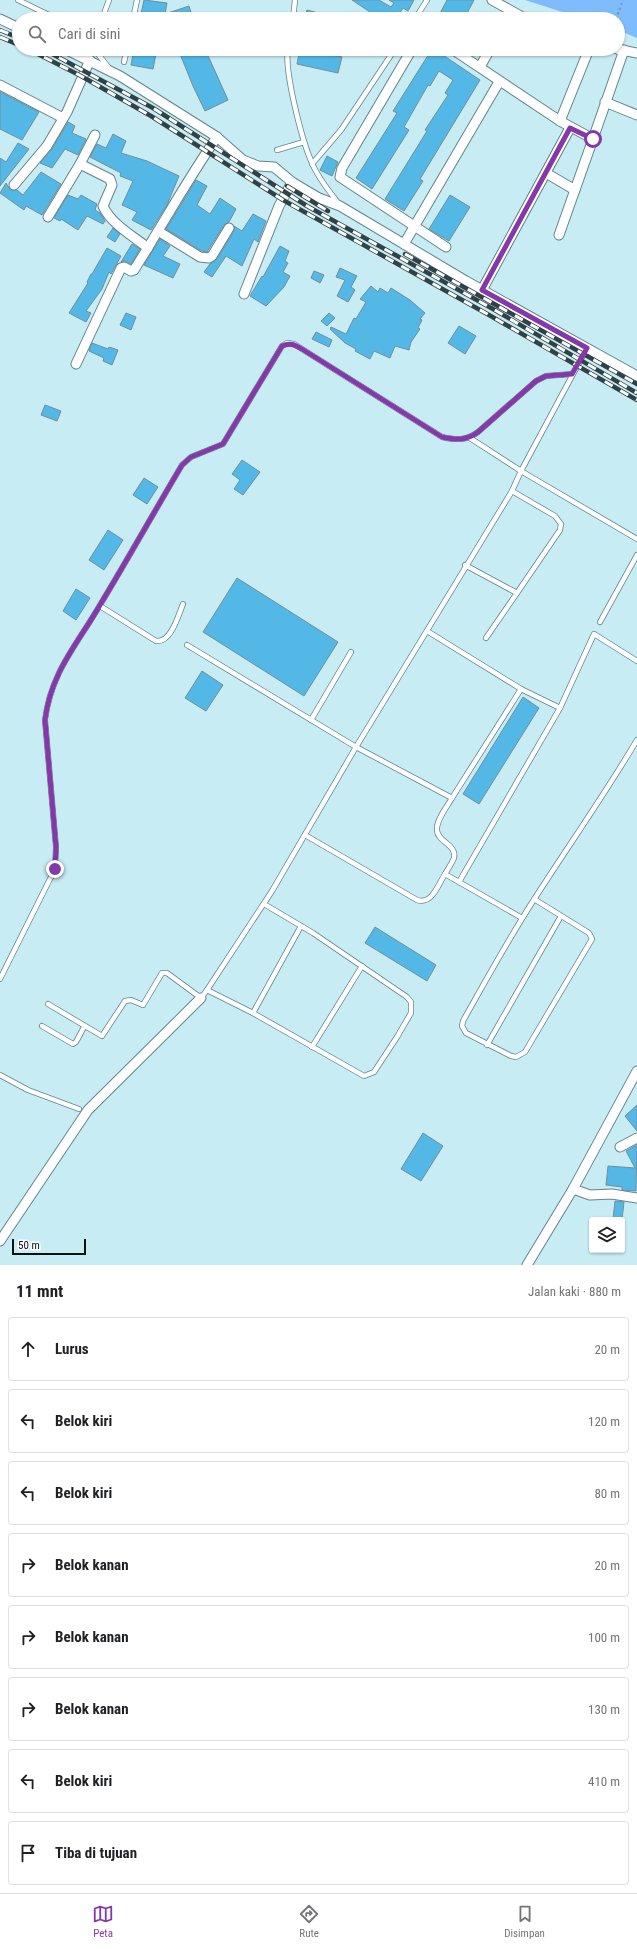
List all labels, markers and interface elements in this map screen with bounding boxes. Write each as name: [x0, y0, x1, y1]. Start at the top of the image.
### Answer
search box: [12, 12, 625, 56]
icon: search: [26, 23, 48, 45]
text: Cari di sini: [58, 25, 120, 43]
route start: [584, 130, 602, 148]
route end: [46, 860, 64, 878]
map controls: [589, 1217, 625, 1253]
button: layers: [589, 1217, 625, 1253]
scale bar: [12, 1237, 86, 1256]
text: 50 m: [18, 1239, 40, 1252]
text: 11 mnt: [16, 1281, 63, 1301]
text: Jalan kaki · 880 m: [528, 1284, 621, 1299]
icon: ahead: [17, 1338, 39, 1360]
text: Lurus: [55, 1340, 89, 1358]
text: 20 m: [594, 1342, 620, 1357]
icon: left: [17, 1410, 39, 1432]
text: Belok kiri: [55, 1412, 112, 1430]
text: 120 m: [588, 1414, 620, 1429]
icon: left: [17, 1482, 39, 1504]
text: Belok kiri: [55, 1484, 112, 1502]
text: 80 m: [594, 1486, 620, 1501]
icon: right: [17, 1554, 39, 1576]
text: Belok kanan: [55, 1556, 129, 1574]
text: 20 m: [594, 1558, 620, 1573]
icon: right: [17, 1626, 39, 1648]
text: Belok kanan: [55, 1628, 129, 1646]
text: 100 m: [588, 1630, 620, 1645]
icon: right: [17, 1698, 39, 1720]
text: Belok kanan: [55, 1700, 129, 1718]
text: 130 m: [588, 1702, 620, 1717]
icon: left: [17, 1770, 39, 1792]
text: Belok kiri: [55, 1772, 112, 1790]
text: 410 m: [588, 1774, 620, 1789]
icon: arrive: [17, 1842, 39, 1864]
text: Tiba di tujuan: [55, 1844, 137, 1862]
tab: Peta: [92, 1903, 114, 1940]
tab: Rute: [298, 1903, 320, 1940]
tab: Disimpan: [504, 1903, 545, 1940]

